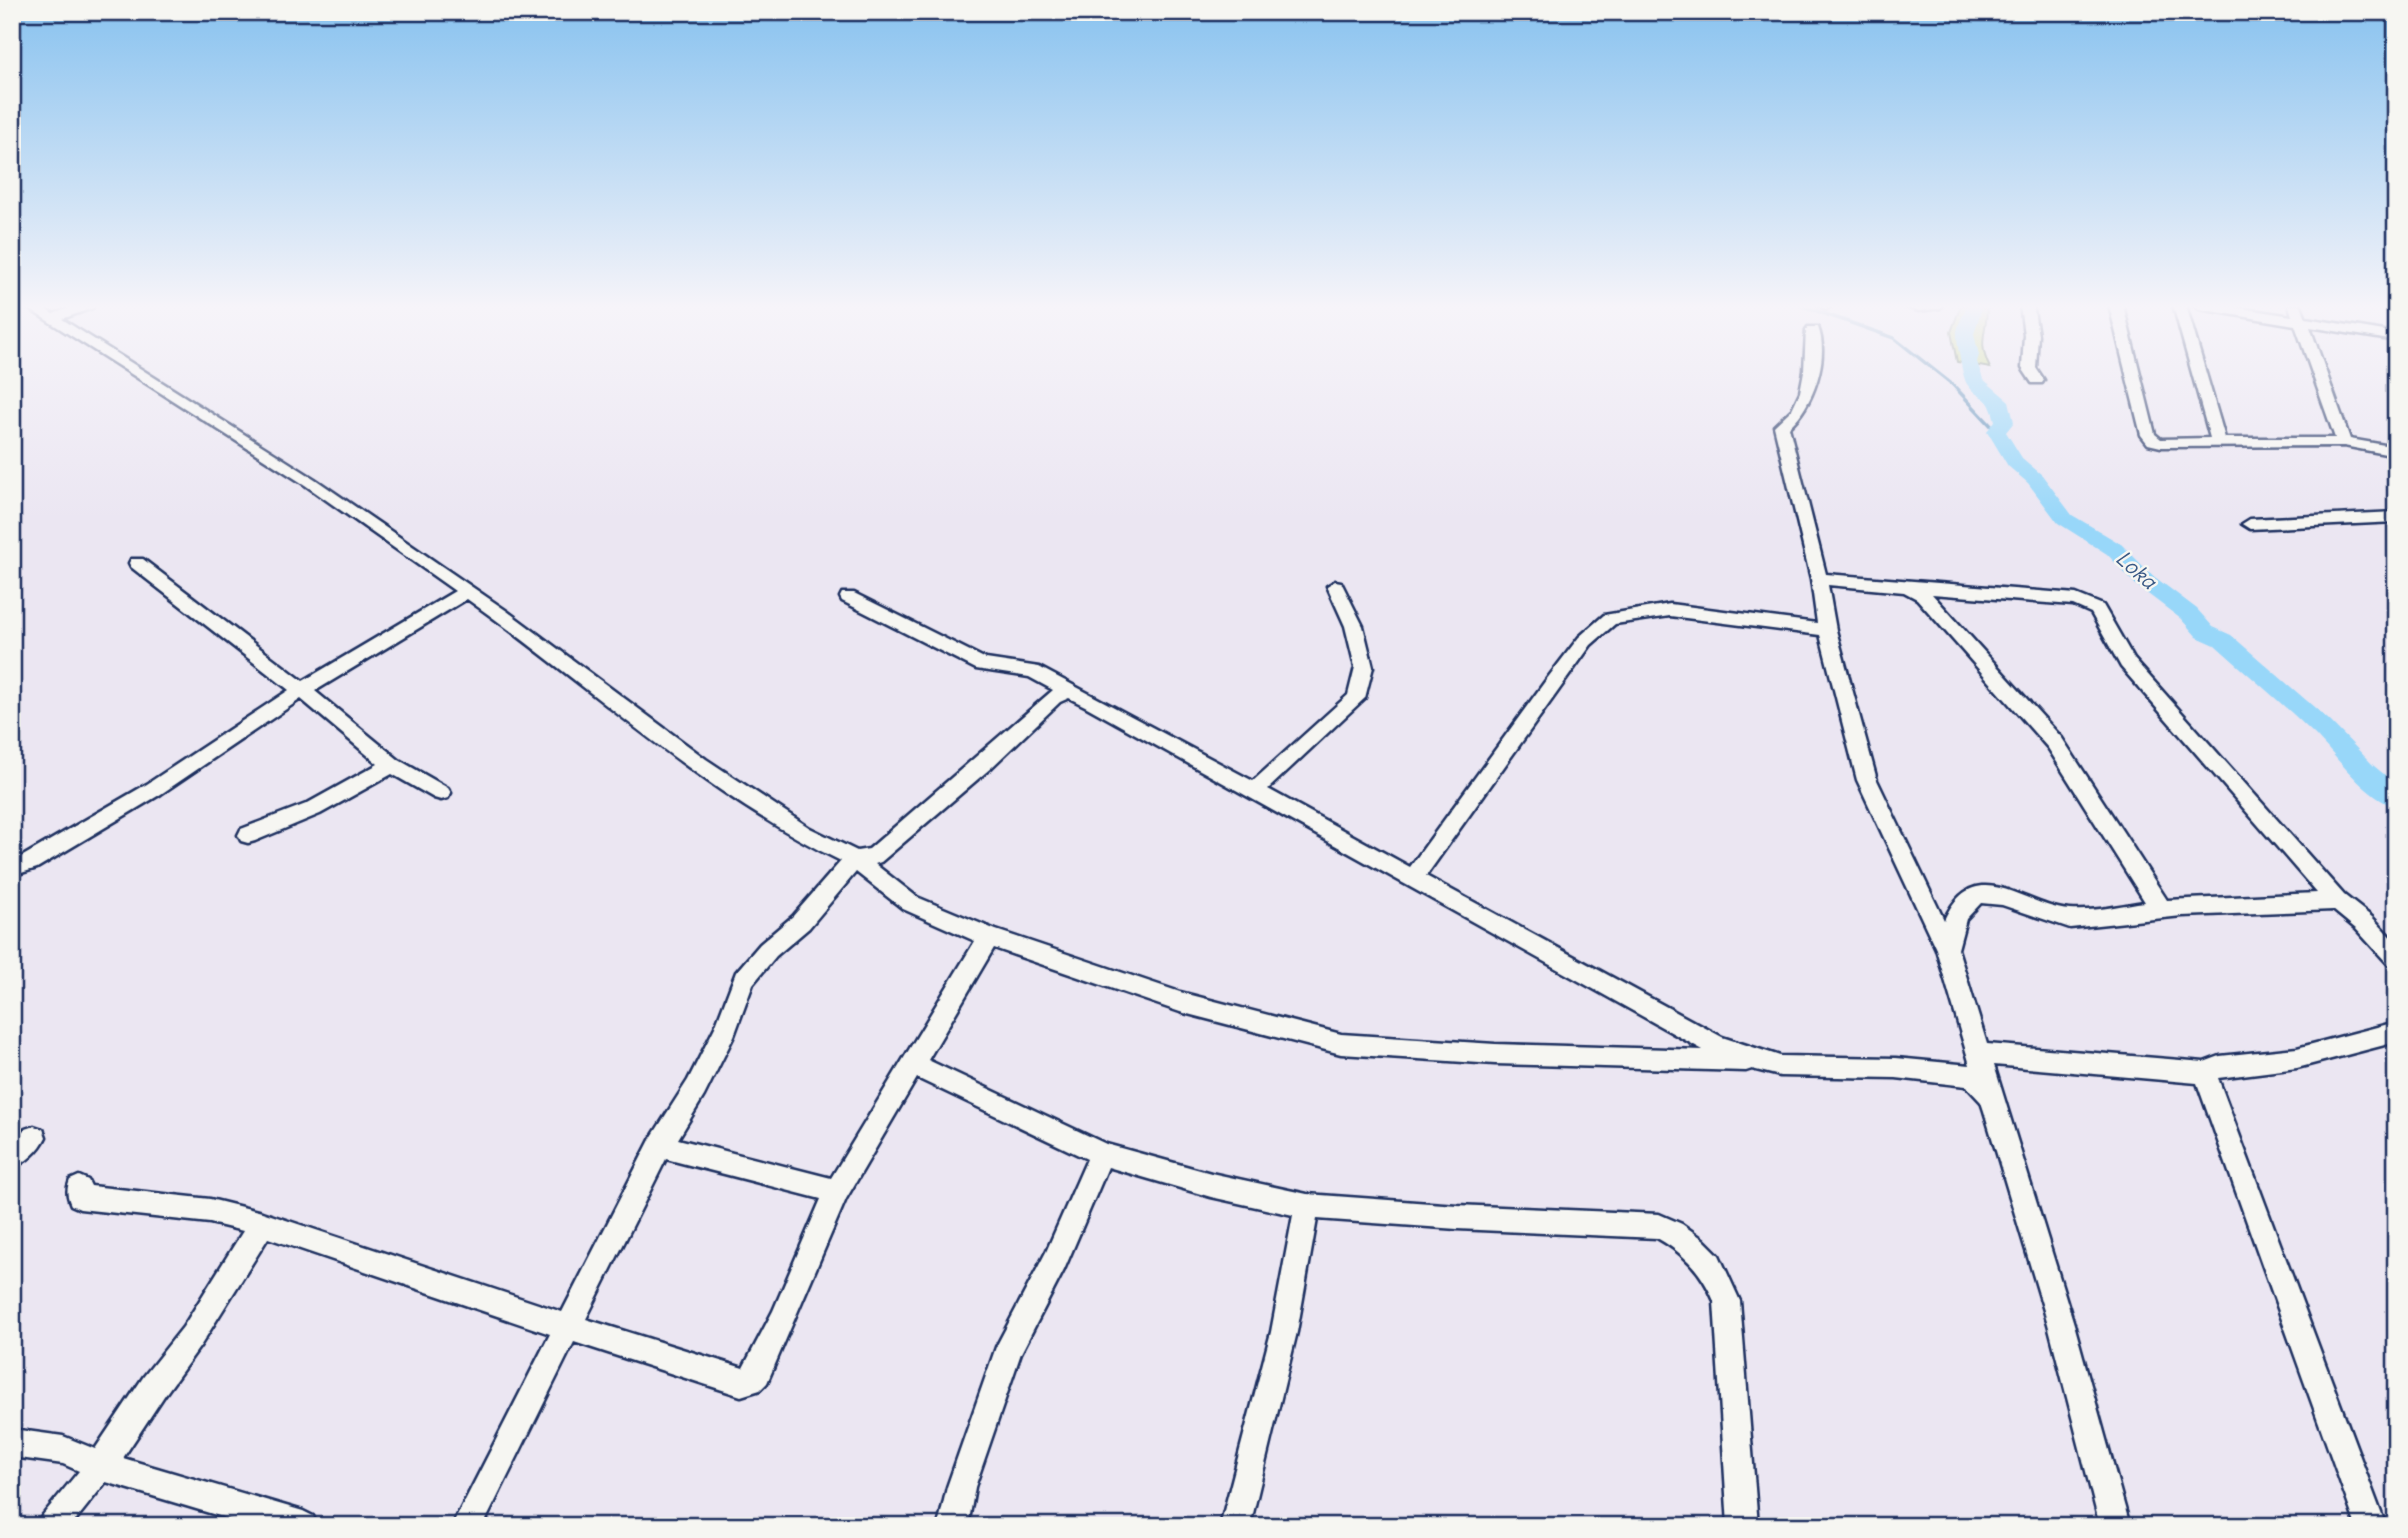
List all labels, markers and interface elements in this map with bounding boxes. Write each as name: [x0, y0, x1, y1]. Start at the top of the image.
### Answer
water label: Loka: [2110, 544, 2163, 595]

